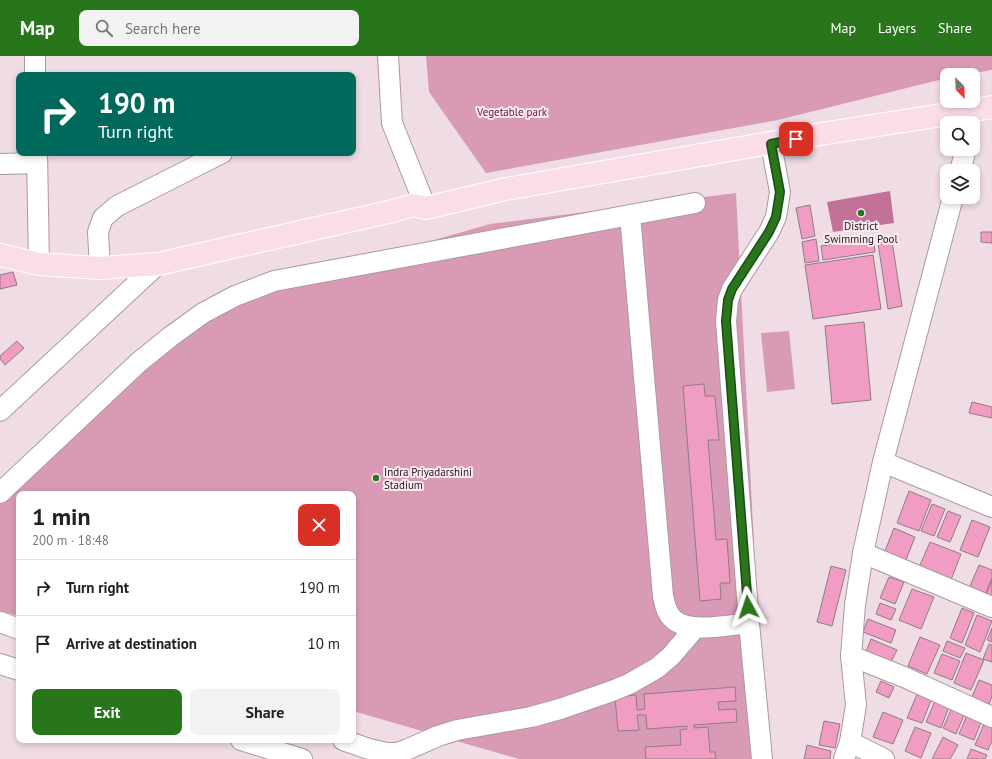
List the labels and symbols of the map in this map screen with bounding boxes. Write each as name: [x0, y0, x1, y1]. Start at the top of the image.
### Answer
north arrow: [940, 68, 980, 108]
park label: Vegetable park: [476, 105, 548, 119]
pin: [779, 122, 813, 156]
marker: District Swimming Pool: [856, 208, 866, 218]
place label: District Swimming Pool: [824, 219, 898, 246]
place label: Indra Priyadarshini Stadium: [384, 465, 472, 492]
marker: Indra Priyadarshini Stadium: [371, 473, 381, 483]
position arrow: [727, 586, 769, 628]

